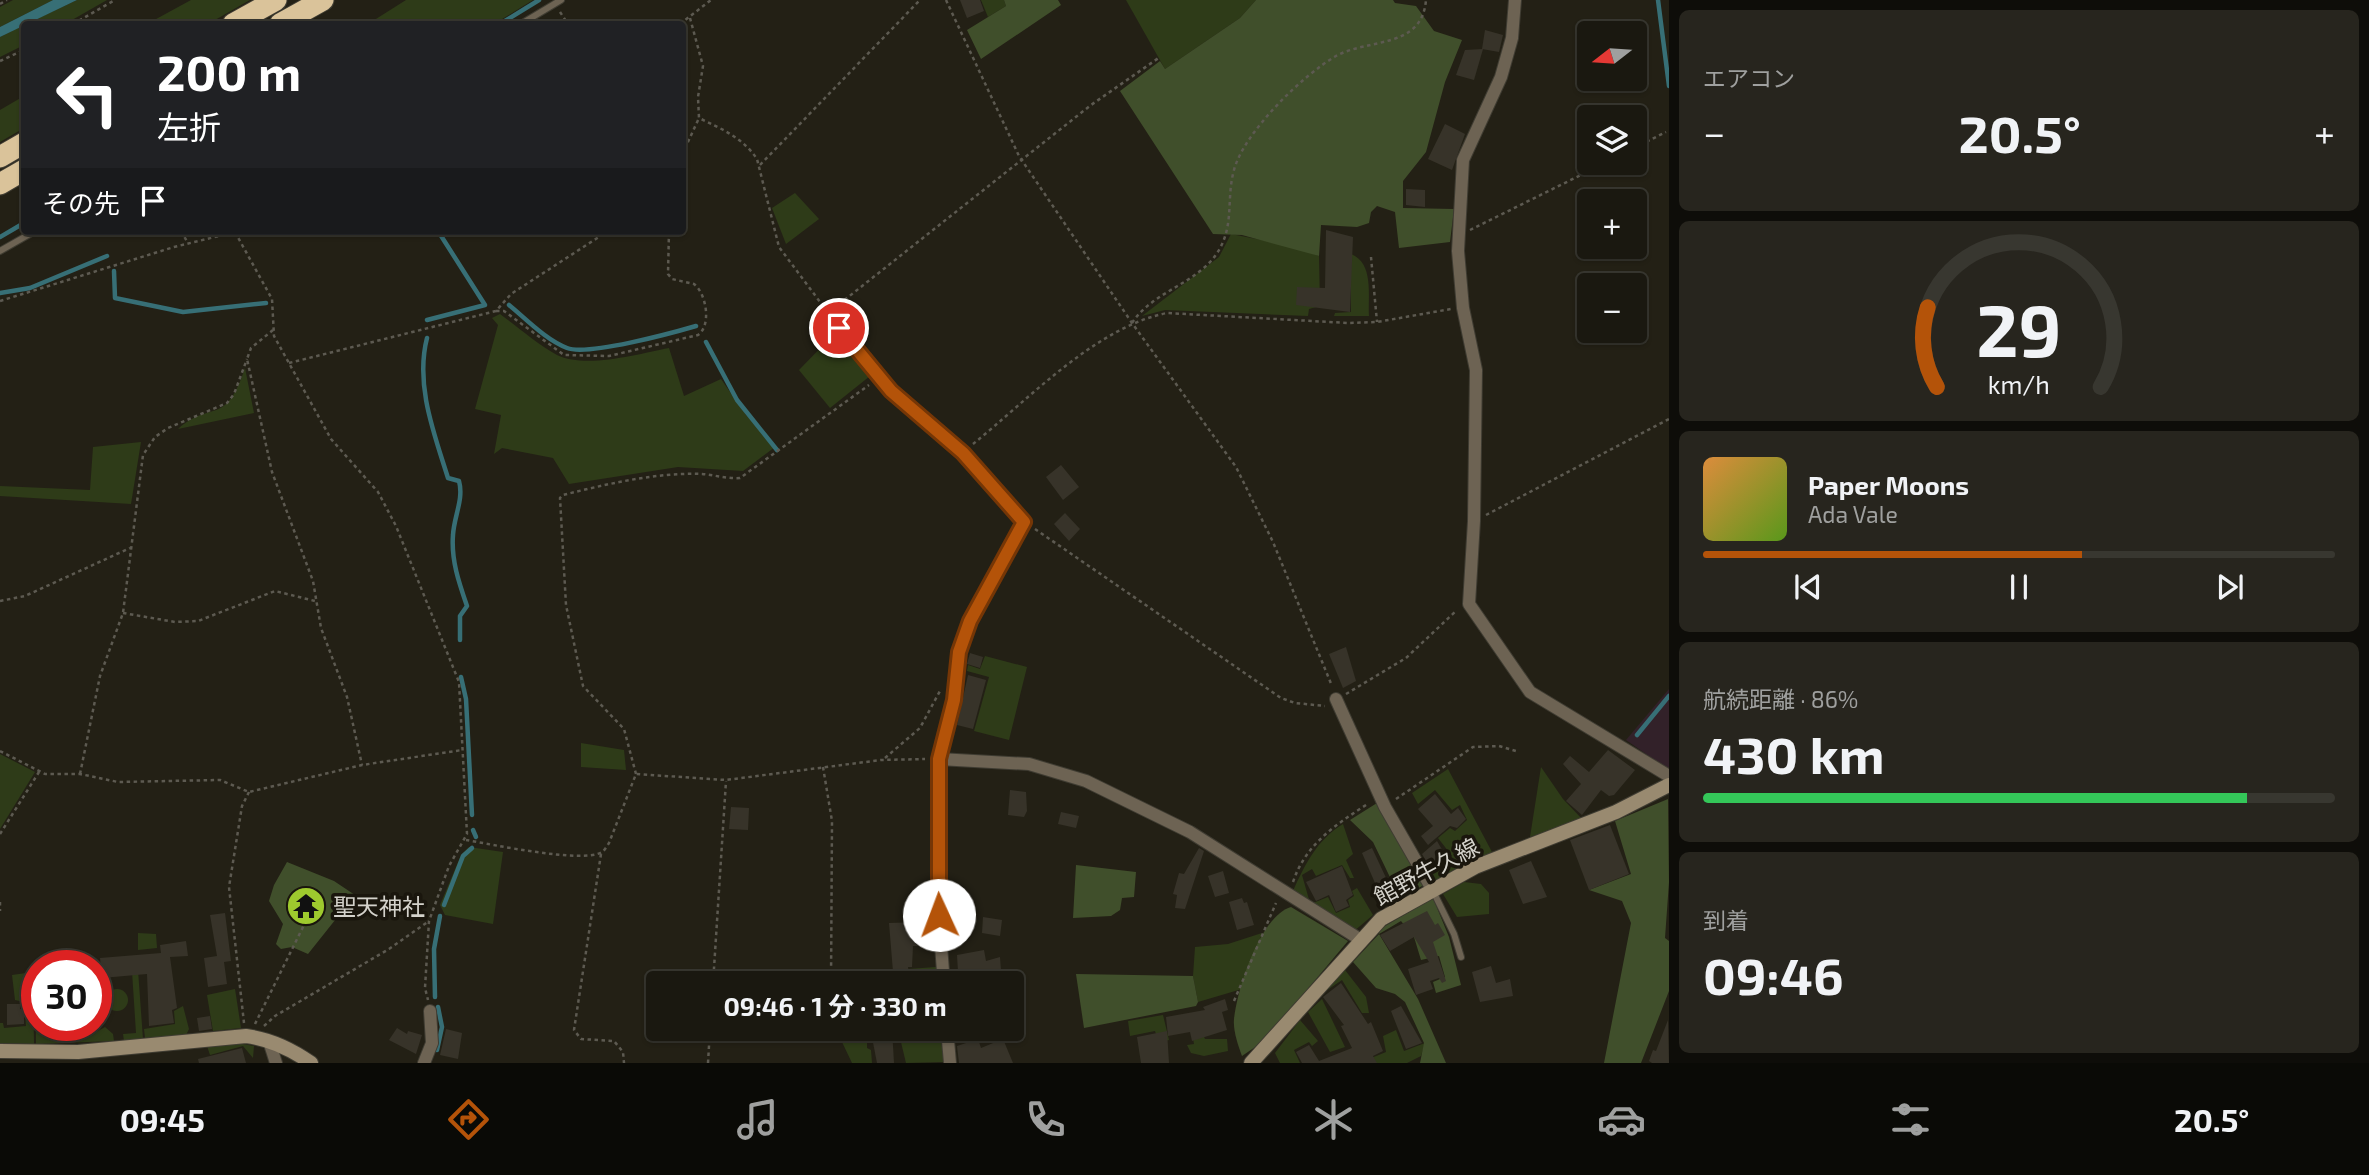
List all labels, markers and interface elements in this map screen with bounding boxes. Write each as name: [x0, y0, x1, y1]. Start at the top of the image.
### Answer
north arrow: [1577, 21, 1647, 91]
map controls: [1577, 21, 1647, 343]
text: 200 m: [157, 42, 301, 101]
icon: left: [42, 49, 133, 140]
text: エアコン: [1703, 64, 1795, 92]
text: 20.5°: [1958, 101, 2081, 163]
button: layers: [1577, 105, 1647, 175]
text: 左折: [157, 107, 221, 145]
text: −: [1703, 109, 1725, 155]
text: +: [2314, 109, 2335, 155]
icon: arrive: [134, 182, 172, 220]
text: その先: [42, 187, 120, 218]
button: +: [1577, 189, 1647, 259]
button: −: [1577, 273, 1647, 343]
text: 29: [1976, 284, 2062, 372]
pin: [809, 298, 869, 358]
icon: arrive: [820, 309, 858, 347]
text: km/h: [1988, 369, 2050, 399]
text: Paper Moons: [1808, 469, 1969, 500]
text: Ada Vale: [1808, 500, 1898, 528]
icon: previous: [1789, 568, 1827, 606]
icon: pause: [2000, 568, 2038, 606]
icon: next: [2211, 568, 2249, 606]
text: 航続距離 · 86%: [1703, 685, 1858, 713]
text: 430 km: [1703, 722, 1885, 784]
street label: 館野牛久線: [1369, 832, 1483, 910]
position arrow: [902, 878, 976, 952]
temple icon: 聖天神社: [285, 885, 327, 927]
place label: 聖天神社: [333, 892, 425, 920]
text: 到着: [1703, 906, 1749, 934]
text: 09:46: [1703, 943, 1844, 1005]
speed limit sign: 30: [21, 950, 112, 1041]
text: 09:46 · 1 分 · 330 m: [723, 990, 947, 1021]
icon: directions: [444, 1095, 493, 1144]
icon: music: [733, 1095, 782, 1144]
icon: phone: [1021, 1095, 1070, 1144]
icon: climate: [1309, 1095, 1358, 1144]
icon: car: [1597, 1095, 1646, 1144]
icon: filters: [1886, 1095, 1935, 1144]
text: 09:45: [120, 1100, 205, 1138]
text: 20.5°: [2174, 1100, 2249, 1138]

